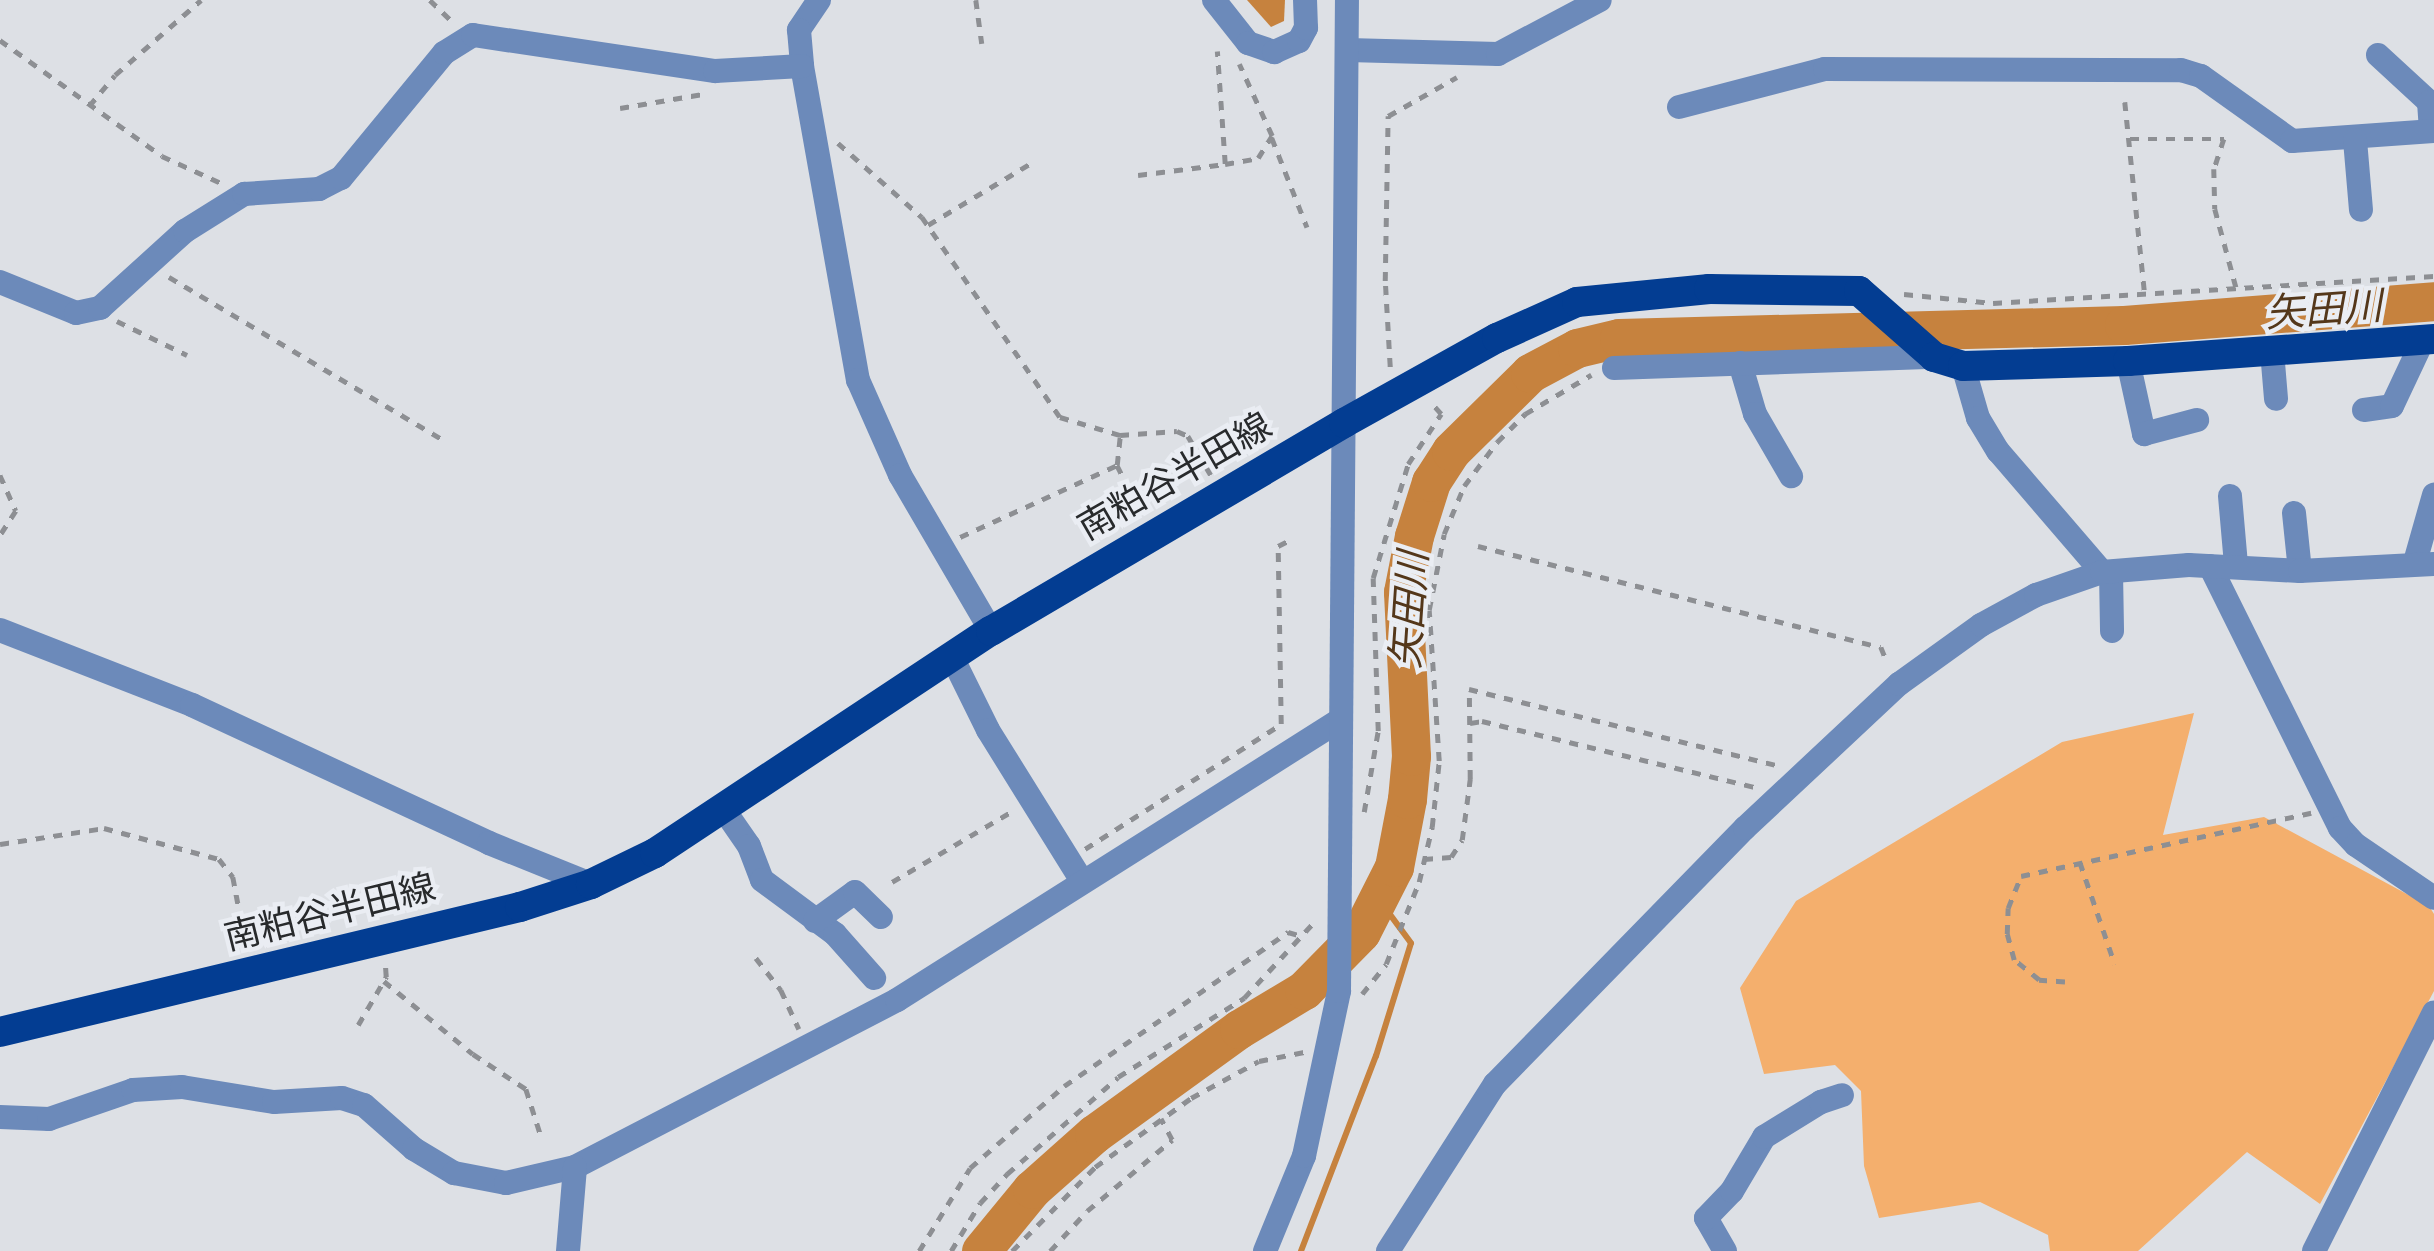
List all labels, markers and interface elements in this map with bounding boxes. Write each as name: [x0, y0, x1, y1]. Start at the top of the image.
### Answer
water label: 矢田川: [2264, 283, 2384, 337]
street label: 南粕谷半田線: [1071, 404, 1279, 550]
water label: 矢田川: [1383, 550, 1437, 670]
street label: 南粕谷半田線: [220, 866, 440, 960]

